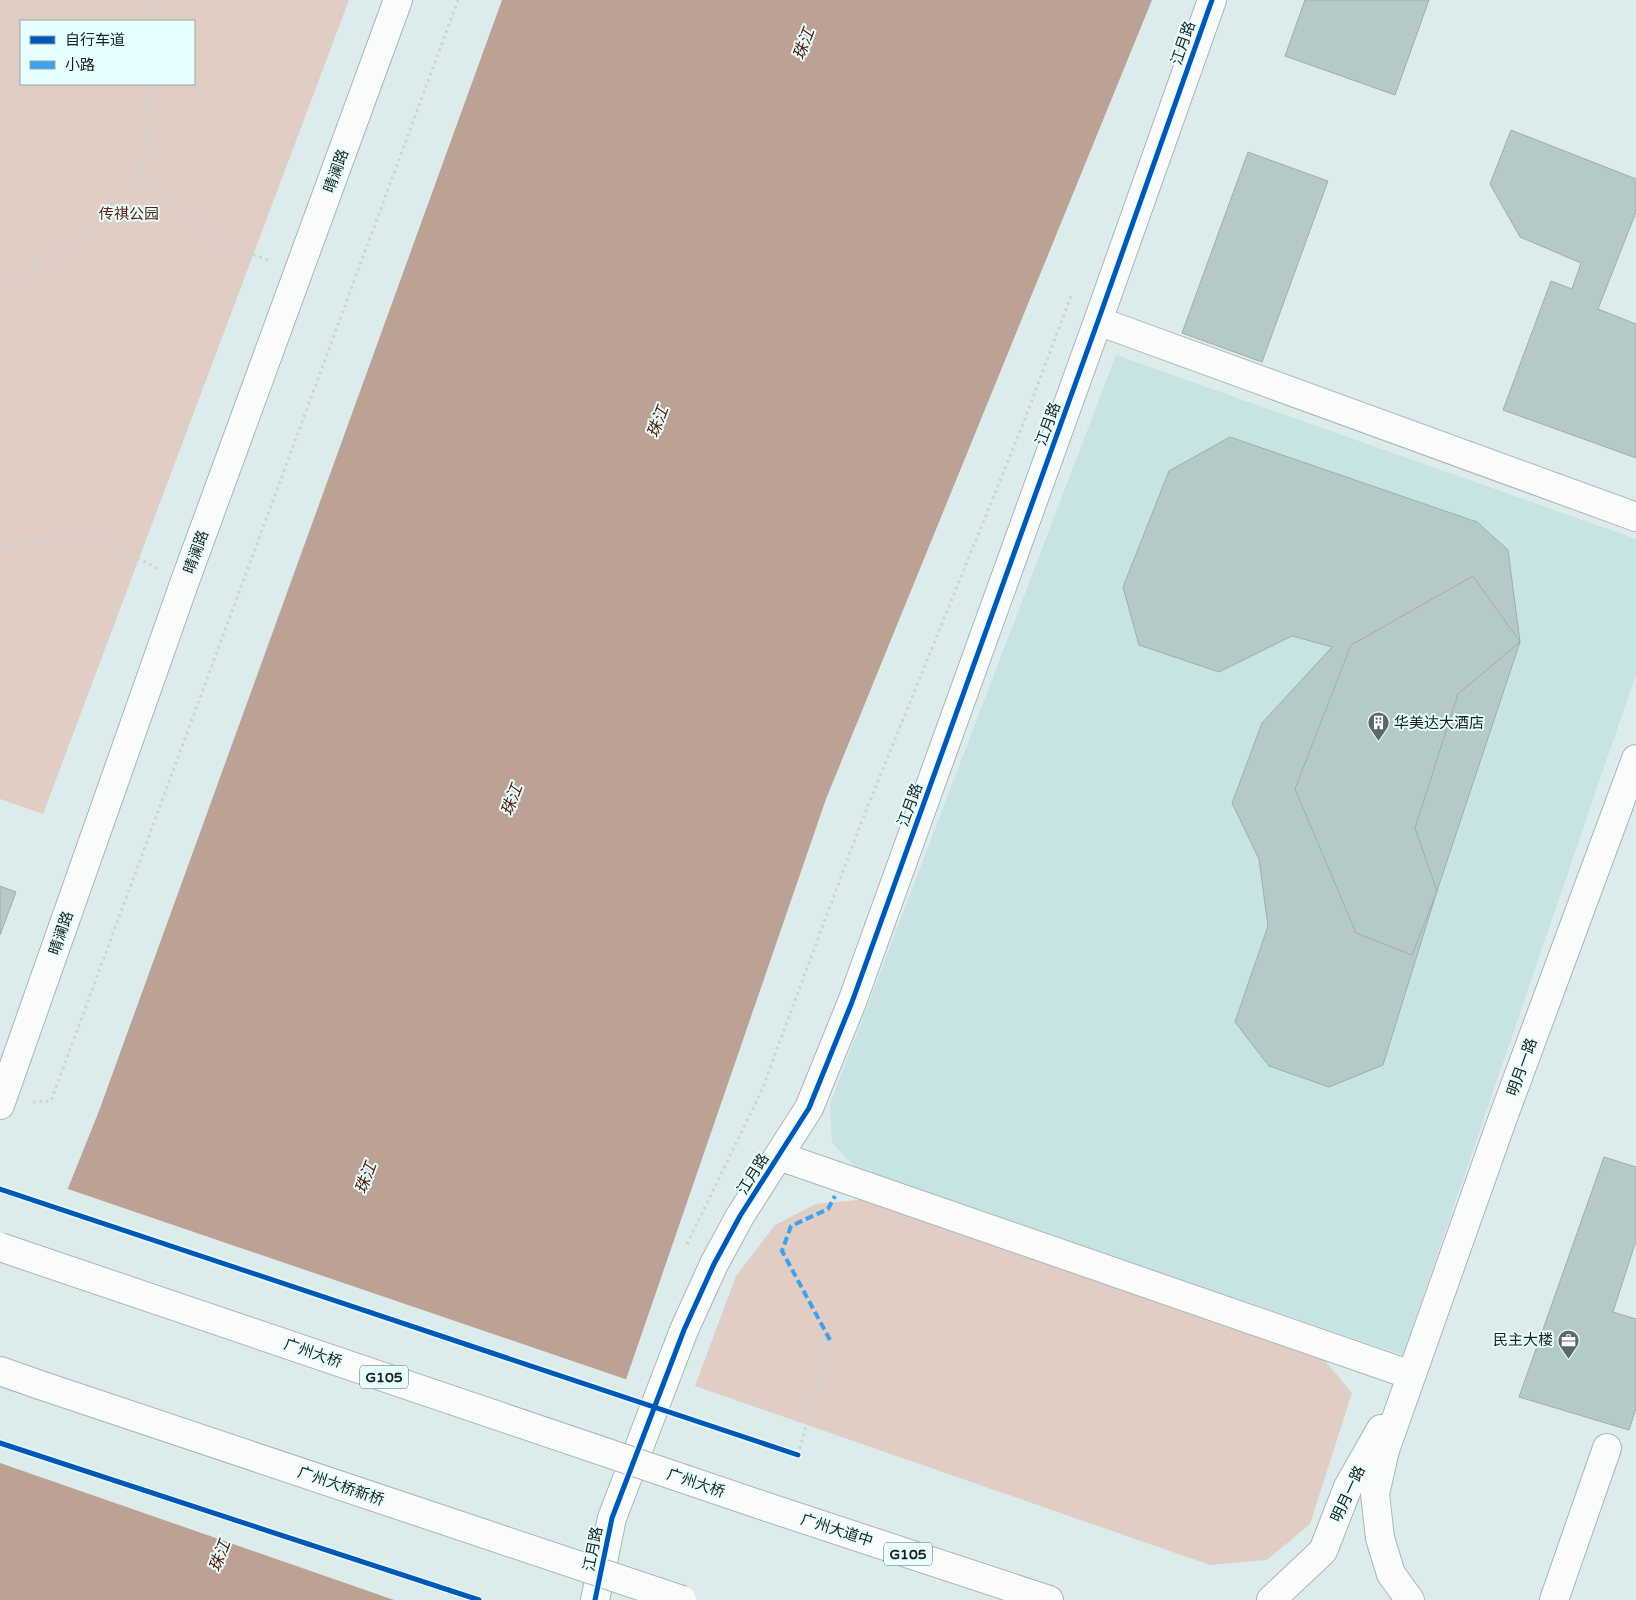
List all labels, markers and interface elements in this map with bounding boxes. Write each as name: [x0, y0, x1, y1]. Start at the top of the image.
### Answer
street label: 江月路: [1167, 19, 1199, 67]
legend: [20, 20, 195, 85]
water label: 珠江: [789, 24, 820, 63]
text: 自行车道: [65, 31, 125, 49]
text: 小路: [65, 56, 95, 74]
street label: 晴澜路: [320, 147, 352, 195]
park label: 传祺公园: [99, 205, 159, 223]
street label: 江月路: [1032, 400, 1064, 448]
water label: 珠江: [643, 402, 674, 441]
street label: 晴澜路: [180, 528, 212, 576]
building icon: 华美达大酒店: [1366, 711, 1390, 742]
place label: 华美达大酒店: [1394, 714, 1484, 732]
water label: 珠江: [497, 780, 528, 819]
street label: 江月路: [894, 781, 926, 829]
street label: 晴澜路: [45, 909, 77, 957]
street label: 明月一路: [1503, 1036, 1541, 1098]
street label: 江月路: [733, 1150, 773, 1198]
water label: 珠江: [351, 1158, 382, 1197]
office icon: 民主大楼: [1557, 1328, 1581, 1359]
place label: 民主大楼: [1493, 1331, 1553, 1349]
street label: 广州大桥: [282, 1335, 344, 1371]
road number: G105: [360, 1365, 408, 1388]
street label: 广州大桥新桥: [296, 1463, 386, 1509]
street label: 明月一路: [1327, 1463, 1369, 1525]
street label: 广州大桥: [665, 1465, 727, 1501]
street label: 广州大道中: [799, 1510, 875, 1550]
street label: 江月路: [580, 1525, 606, 1573]
water label: 珠江: [205, 1536, 236, 1575]
road number: G105: [884, 1542, 932, 1566]

